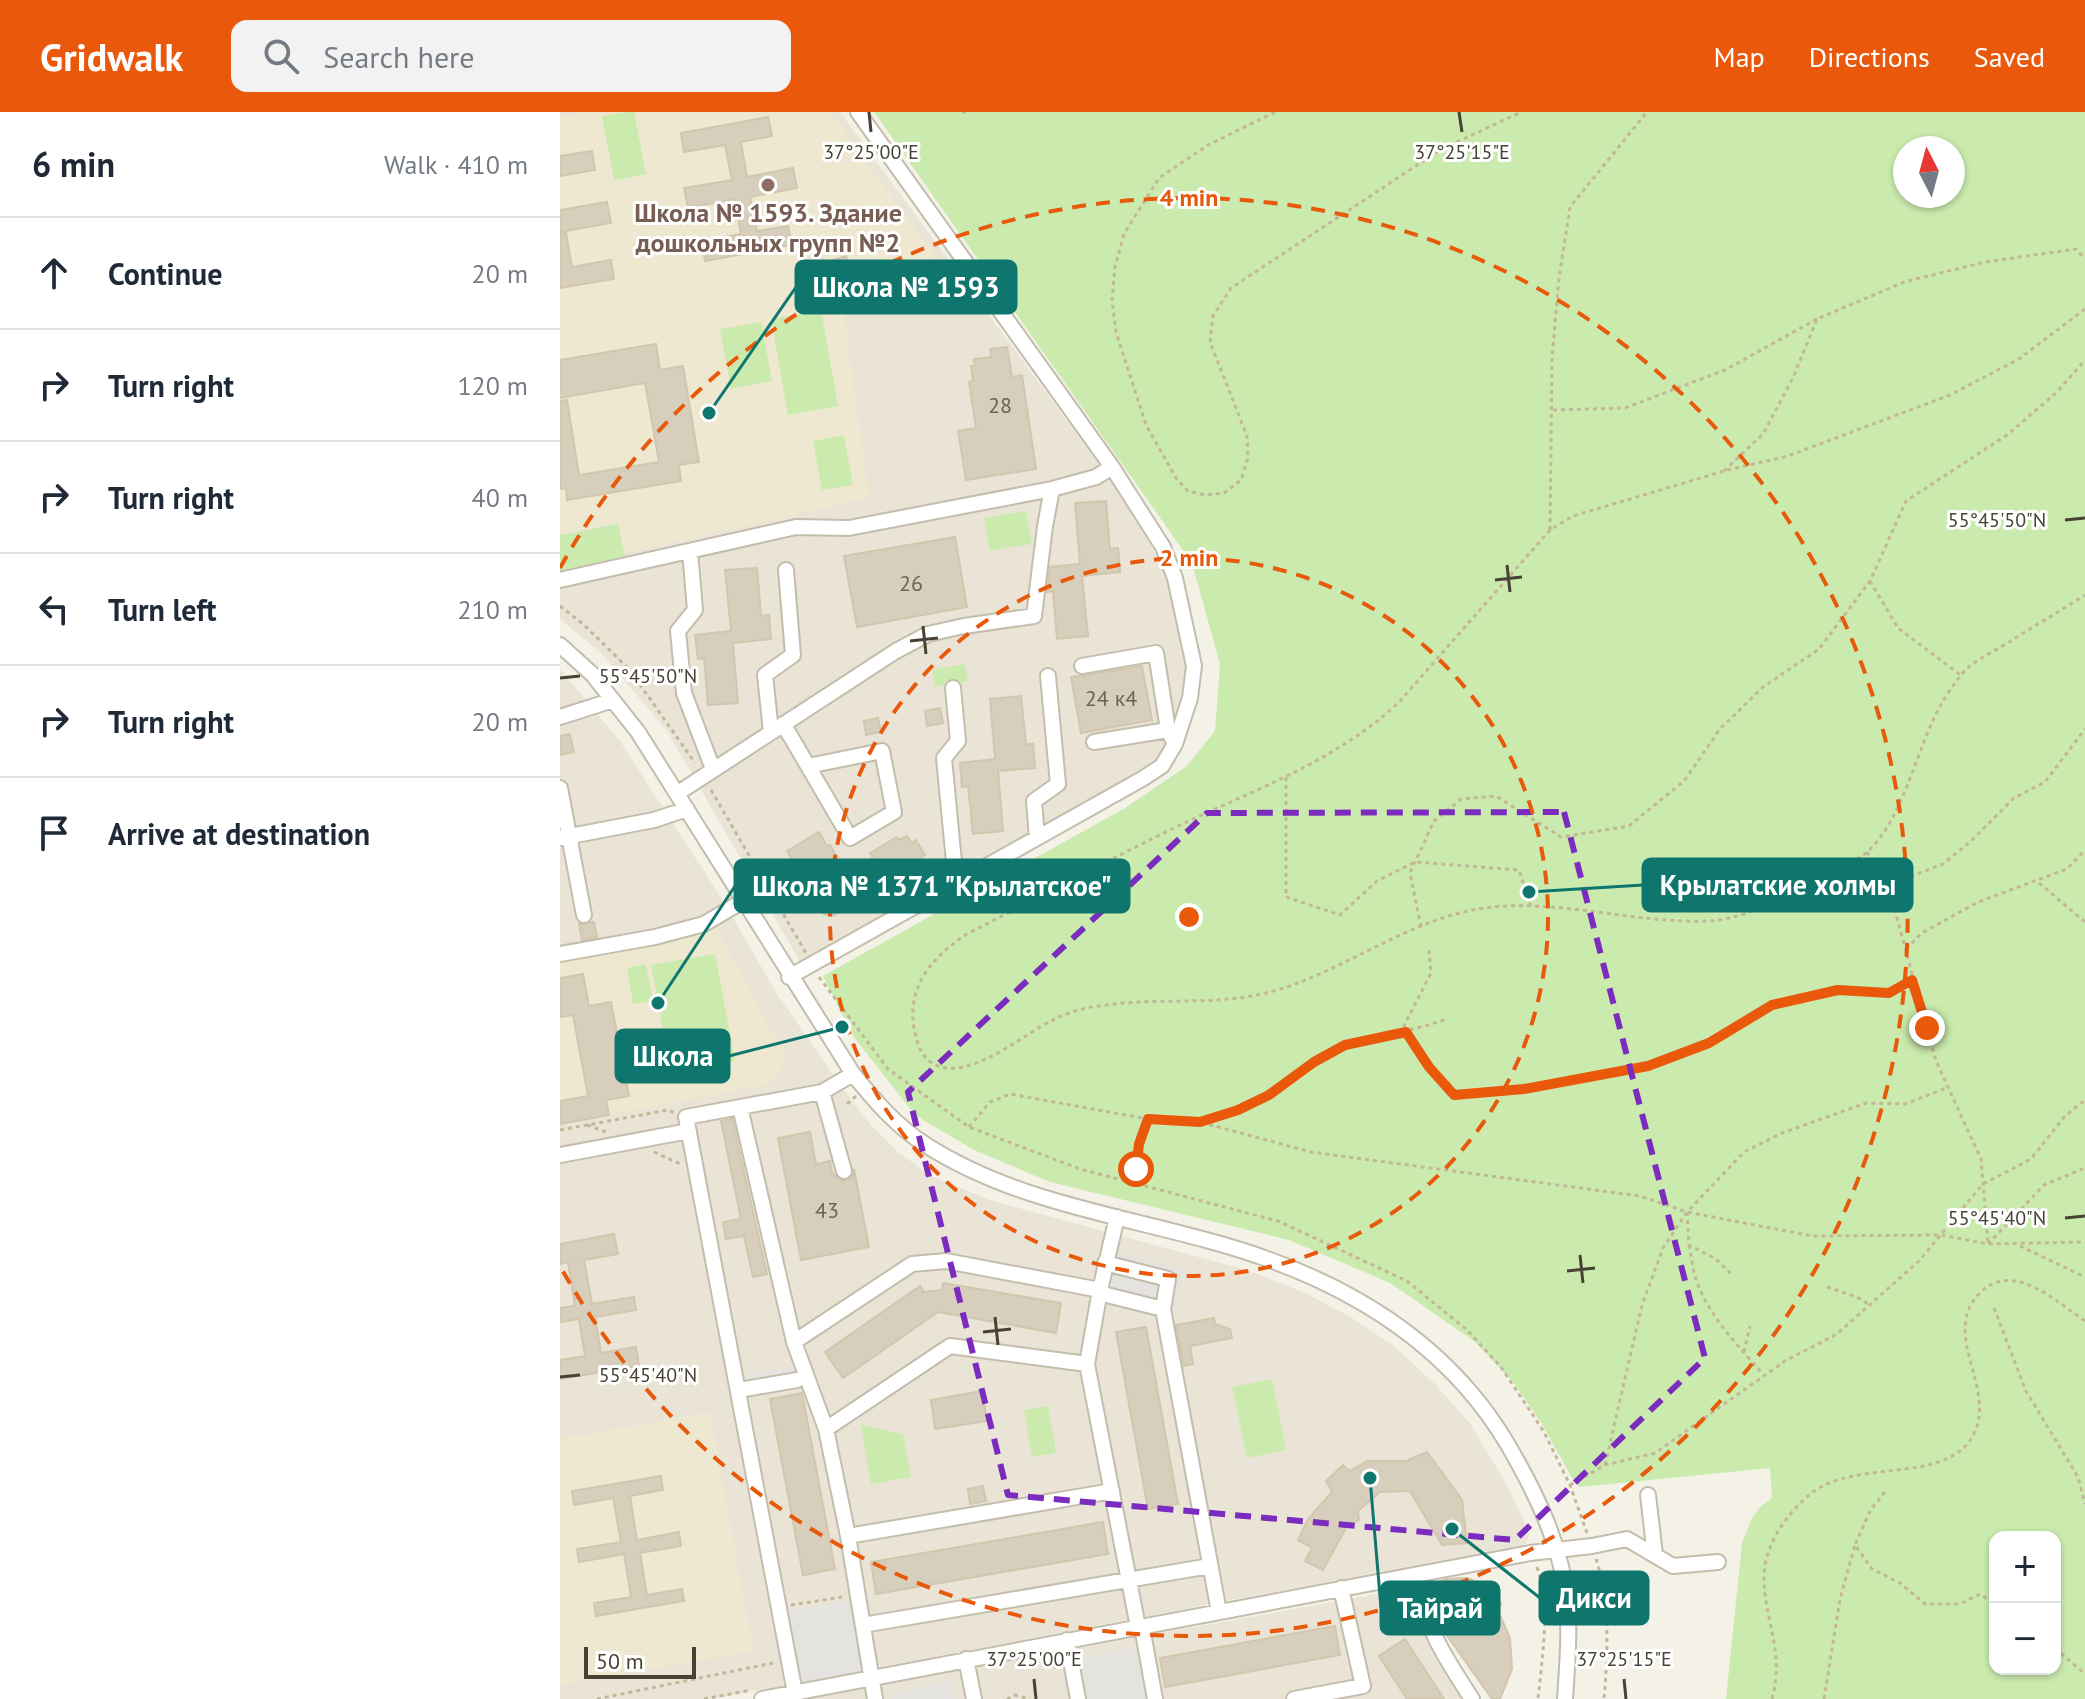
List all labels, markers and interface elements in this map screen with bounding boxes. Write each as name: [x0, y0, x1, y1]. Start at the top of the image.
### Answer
search box: [231, 20, 791, 92]
text: Gridwalk: [40, 32, 183, 81]
icon: search: [259, 34, 303, 78]
text: Search here: [323, 37, 475, 76]
text: Map: [1714, 38, 1765, 75]
text: Directions: [1809, 38, 1930, 75]
text: Saved: [1974, 38, 2045, 75]
north arrow: [1893, 136, 1965, 208]
text: 37°25'00"E: [823, 139, 919, 165]
text: 37°25'15"E: [1414, 139, 1510, 165]
text: 6 min: [32, 142, 115, 186]
text: Walk · 410 m: [384, 148, 528, 181]
marker: Школа № 1593. Здание дошкольных групп №2: [759, 176, 777, 194]
text: 4 min: [1160, 182, 1218, 213]
place label: Школа № 1593. Здание дошкольных групп №2: [634, 196, 902, 259]
icon: ahead: [32, 251, 76, 295]
text: Continue: [108, 254, 222, 293]
text: 20 m: [472, 257, 528, 290]
callout: Школа № 1593: [796, 261, 1016, 313]
text: Школа № 1593: [812, 268, 1000, 305]
icon: right: [32, 363, 76, 407]
text: Turn right: [108, 366, 234, 405]
text: 120 m: [457, 369, 528, 402]
house number: 28: [988, 391, 1012, 419]
icon: right: [32, 475, 76, 519]
text: Turn right: [108, 478, 234, 517]
text: 40 m: [472, 481, 528, 514]
text: 55°45'50"N: [1948, 507, 2046, 533]
text: 2 min: [1160, 542, 1218, 573]
house number: 26: [899, 569, 923, 597]
icon: left: [32, 587, 76, 631]
text: Turn left: [108, 590, 216, 629]
text: 210 m: [457, 593, 528, 626]
text: 55°45'50"N: [599, 663, 697, 689]
house number: 24 к4: [1085, 684, 1137, 712]
icon: right: [32, 699, 76, 743]
text: Turn right: [108, 702, 234, 741]
text: 20 m: [472, 705, 528, 738]
icon: arrive: [32, 811, 76, 855]
text: Arrive at destination: [108, 814, 370, 853]
callout: Крылатские холмы: [1643, 859, 1912, 911]
callout: Школа № 1371 "Крылатское": [735, 860, 1129, 912]
text: Крылатские холмы: [1660, 866, 1896, 903]
text: Школа № 1371 "Крылатское": [752, 867, 1112, 904]
centre of rings: [1175, 903, 1203, 931]
route end: [1909, 1010, 1945, 1046]
callout: Школа: [616, 1030, 729, 1082]
text: Школа: [633, 1037, 713, 1074]
route start: [1118, 1151, 1154, 1187]
house number: 43: [815, 1196, 839, 1224]
text: 55°45'40"N: [1948, 1205, 2046, 1231]
text: 55°45'40"N: [599, 1362, 697, 1388]
map controls: [1989, 1531, 2061, 1675]
button: +: [1989, 1531, 2061, 1603]
callout: Дикси: [1540, 1572, 1648, 1624]
text: Дикси: [1556, 1579, 1632, 1616]
callout: Тайрай: [1381, 1582, 1499, 1634]
text: Тайрай: [1397, 1589, 1483, 1626]
button: −: [1989, 1603, 2061, 1675]
scale bar: [584, 1643, 696, 1679]
text: 37°25'00"E: [986, 1646, 1082, 1672]
text: 37°25'15"E: [1576, 1646, 1672, 1672]
text: 50 m: [596, 1647, 644, 1675]

